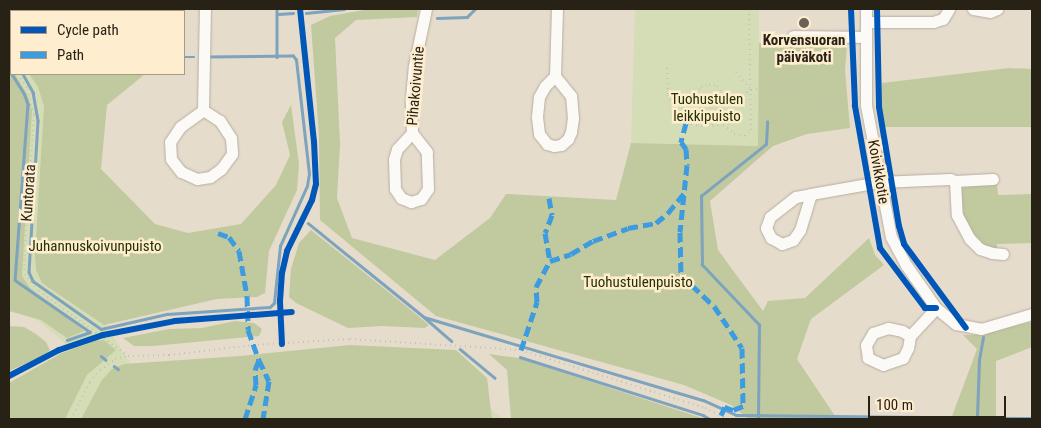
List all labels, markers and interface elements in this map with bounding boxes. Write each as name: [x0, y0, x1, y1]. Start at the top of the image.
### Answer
legend: [10, 10, 185, 75]
marker: Korvensuoran päiväkoti: [798, 17, 810, 29]
text: Cycle path: [57, 21, 119, 39]
place label: Korvensuoran päiväkoti: [763, 31, 845, 66]
street label: Pihakoivuntie: [404, 45, 428, 127]
text: Path: [57, 46, 84, 64]
park label: Tuohustulen leikkipuisto: [671, 90, 743, 125]
street label: Koivikkotie: [864, 139, 892, 205]
street label: Kuntorata: [18, 164, 40, 222]
park label: Juhannuskoivunpuisto: [29, 238, 161, 256]
park label: Tuohustulenpuisto: [583, 274, 693, 292]
scale bar: [871, 386, 1008, 418]
text: 100 m: [876, 396, 913, 414]

